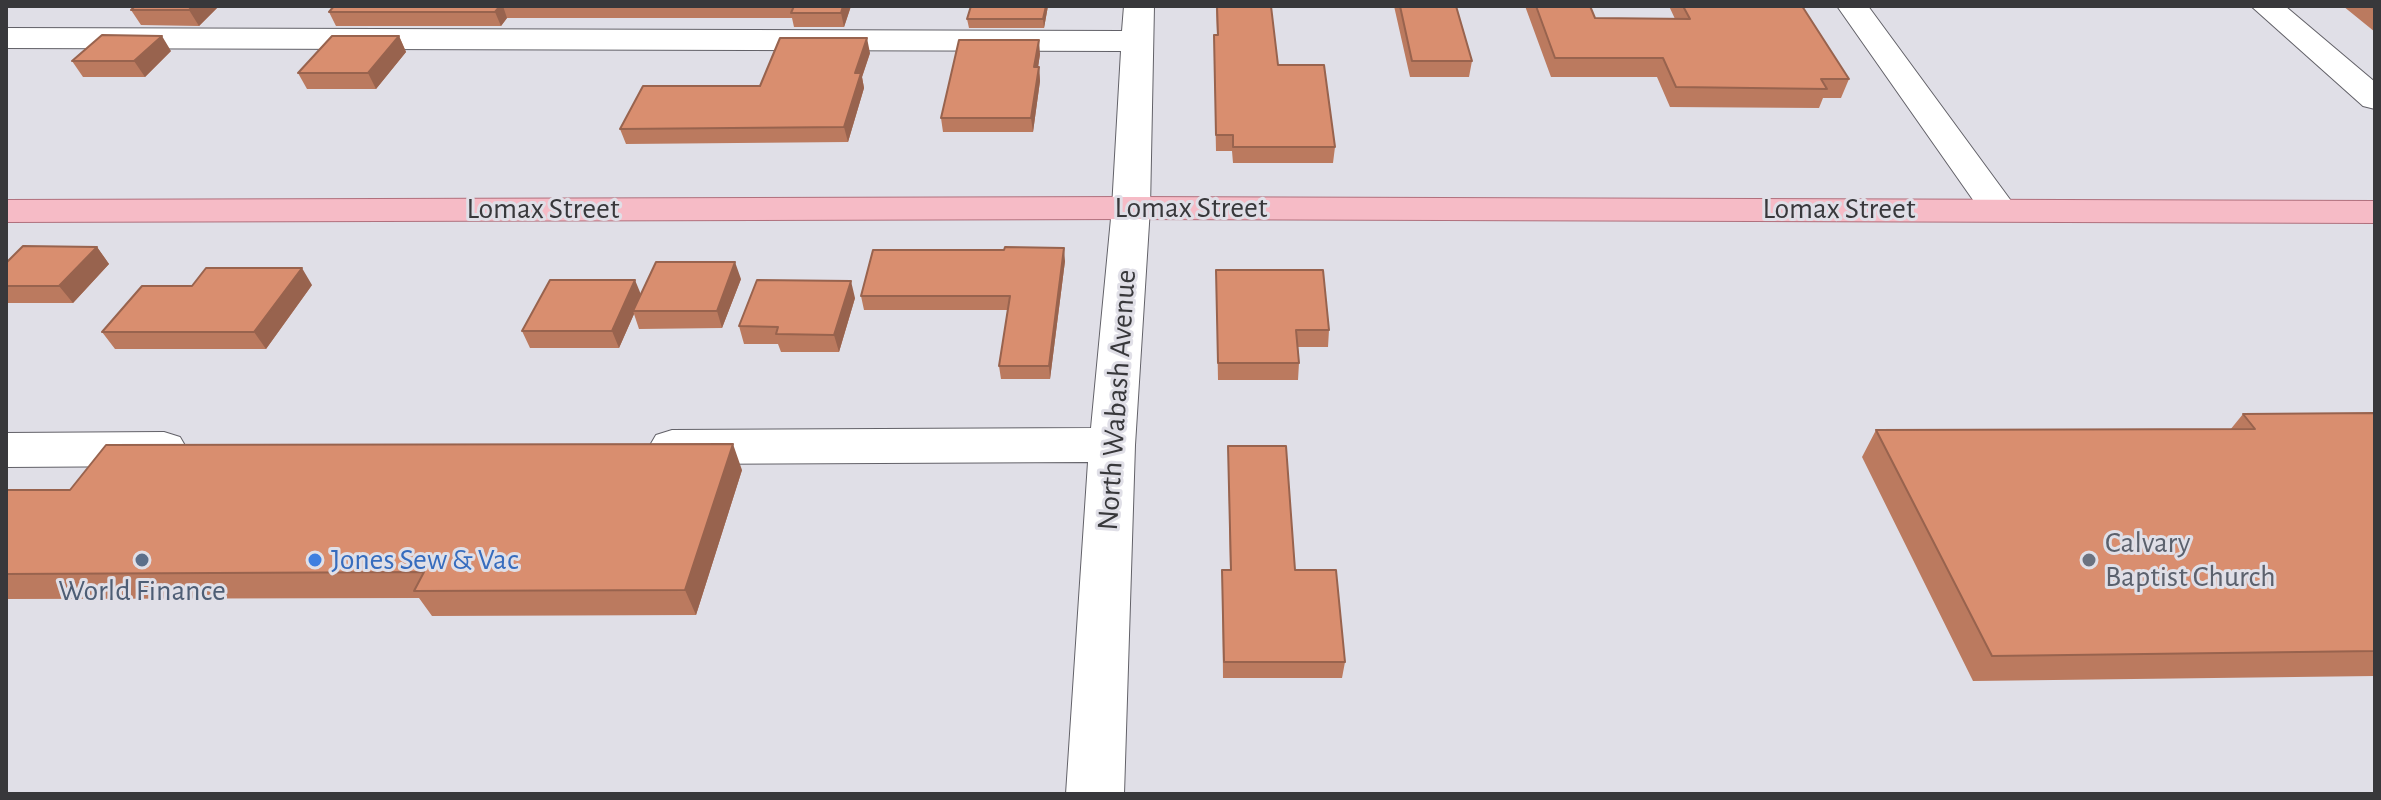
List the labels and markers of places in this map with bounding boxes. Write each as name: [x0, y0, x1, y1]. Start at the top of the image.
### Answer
place label: Calvary Baptist Church: [2105, 525, 2276, 596]
place label: Jones Sew & Vac: [331, 542, 518, 578]
marker: World Finance: [133, 551, 151, 569]
marker: Jones Sew & Vac: [306, 551, 324, 569]
marker: Calvary Baptist Church: [2080, 551, 2098, 569]
place label: World Finance: [58, 573, 226, 609]

